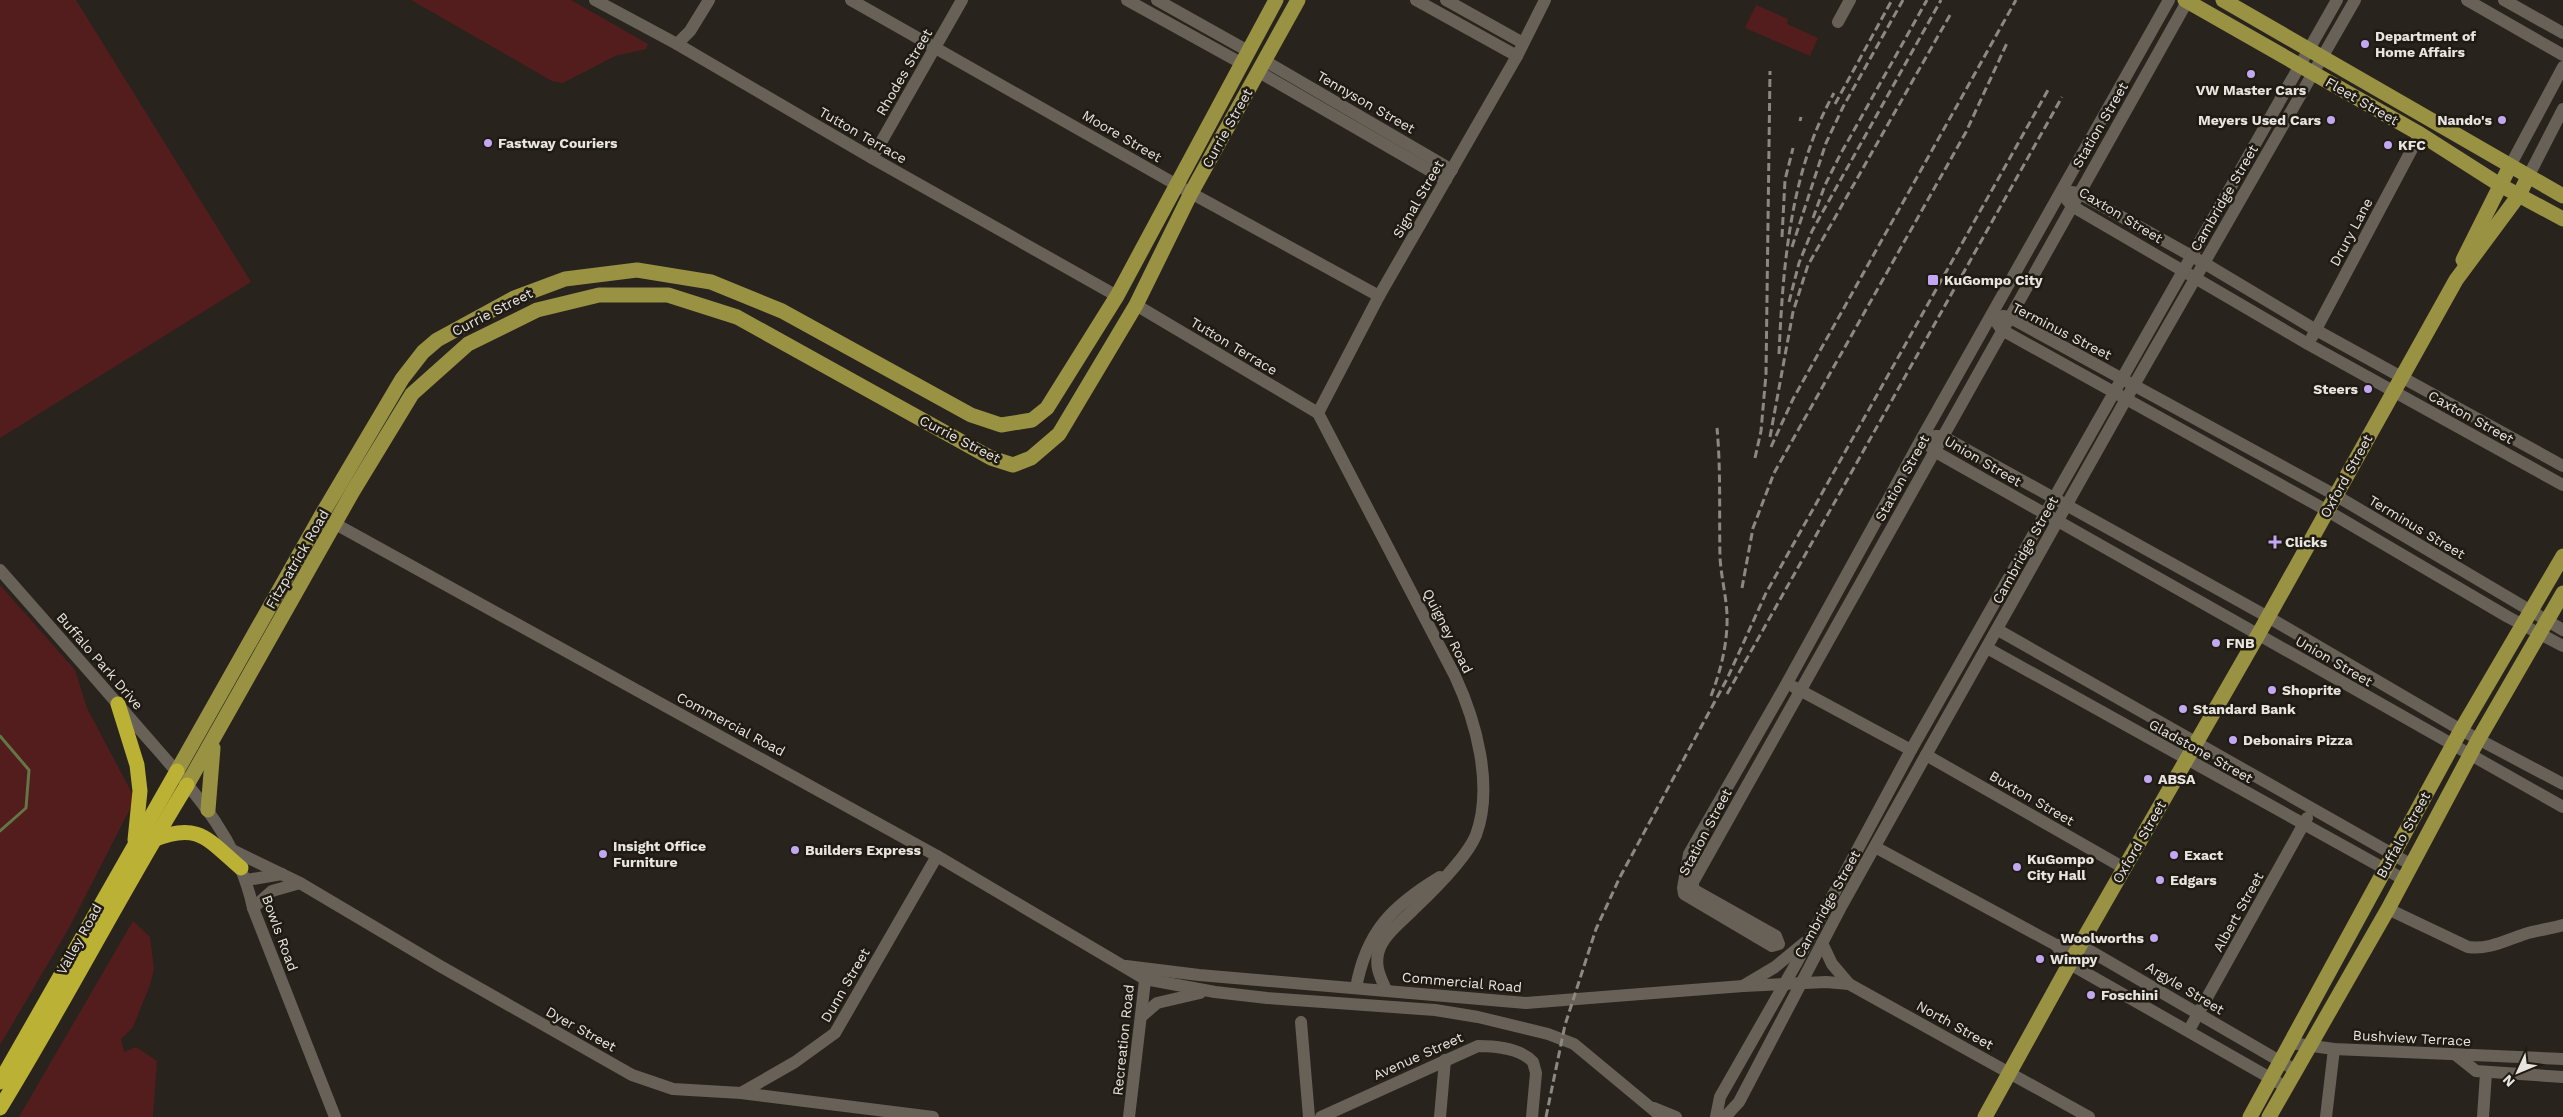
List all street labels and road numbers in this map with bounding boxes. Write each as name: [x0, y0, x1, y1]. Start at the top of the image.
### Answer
street label: Rhodes Street: [873, 26, 935, 118]
street label: Tennyson Street: [1314, 67, 1418, 137]
street label: Fleet Street: [2323, 74, 2401, 128]
street label: Station Street: [2069, 79, 2131, 171]
street label: Currie Street: [1199, 85, 1255, 171]
street label: Tutton Terrace: [816, 103, 910, 167]
street label: Moore Street: [1079, 107, 1165, 165]
street label: Cambridge Street: [2187, 142, 2261, 254]
street label: Signal Street: [1389, 157, 1447, 241]
street label: Caxton Street: [2076, 184, 2166, 246]
street label: Drury Lane: [2326, 195, 2376, 269]
street label: Currie Street: [449, 285, 535, 339]
street label: Terminus Street: [2010, 299, 2114, 363]
street label: Tutton Terrace: [1188, 314, 1280, 378]
street label: Caxton Street: [2426, 387, 2516, 447]
street label: Currie Street: [917, 412, 1003, 466]
street label: Station Street: [1872, 432, 1932, 524]
street label: Oxford Street: [2317, 432, 2376, 520]
street label: Union Street: [1942, 433, 2024, 490]
street label: Terminus Street: [2366, 492, 2468, 562]
street label: Cambridge Street: [1989, 493, 2061, 606]
street label: Fitzpatrick Road: [262, 507, 332, 611]
street label: Quigney Road: [1420, 586, 1476, 676]
street label: Buffalo Park Drive: [54, 609, 146, 713]
street label: Union Street: [2293, 633, 2375, 690]
street label: Commercial Road: [674, 689, 788, 759]
street label: Gladstone Street: [2146, 716, 2256, 786]
street label: Buxton Street: [1987, 767, 2077, 829]
street label: Station Street: [1675, 786, 1735, 878]
street label: Buffalo Street: [2373, 789, 2433, 881]
street label: Oxford Street: [2109, 798, 2169, 886]
street label: Cambridge Street: [1791, 847, 1863, 960]
street label: Albert Street: [2210, 869, 2267, 955]
street label: Bowls Road: [259, 893, 301, 973]
street label: Valley Road: [53, 901, 105, 977]
street label: Dunn Street: [817, 945, 873, 1025]
street label: Argyle Street: [2143, 958, 2227, 1018]
street label: Commercial Road: [1401, 969, 1523, 995]
street label: Recreation Road: [1109, 984, 1137, 1096]
street label: North Street: [1914, 997, 1996, 1053]
street label: Dyer Street: [543, 1003, 619, 1055]
street label: Bushview Terrace: [2352, 1027, 2472, 1049]
street label: Avenue Street: [1371, 1029, 1465, 1083]

